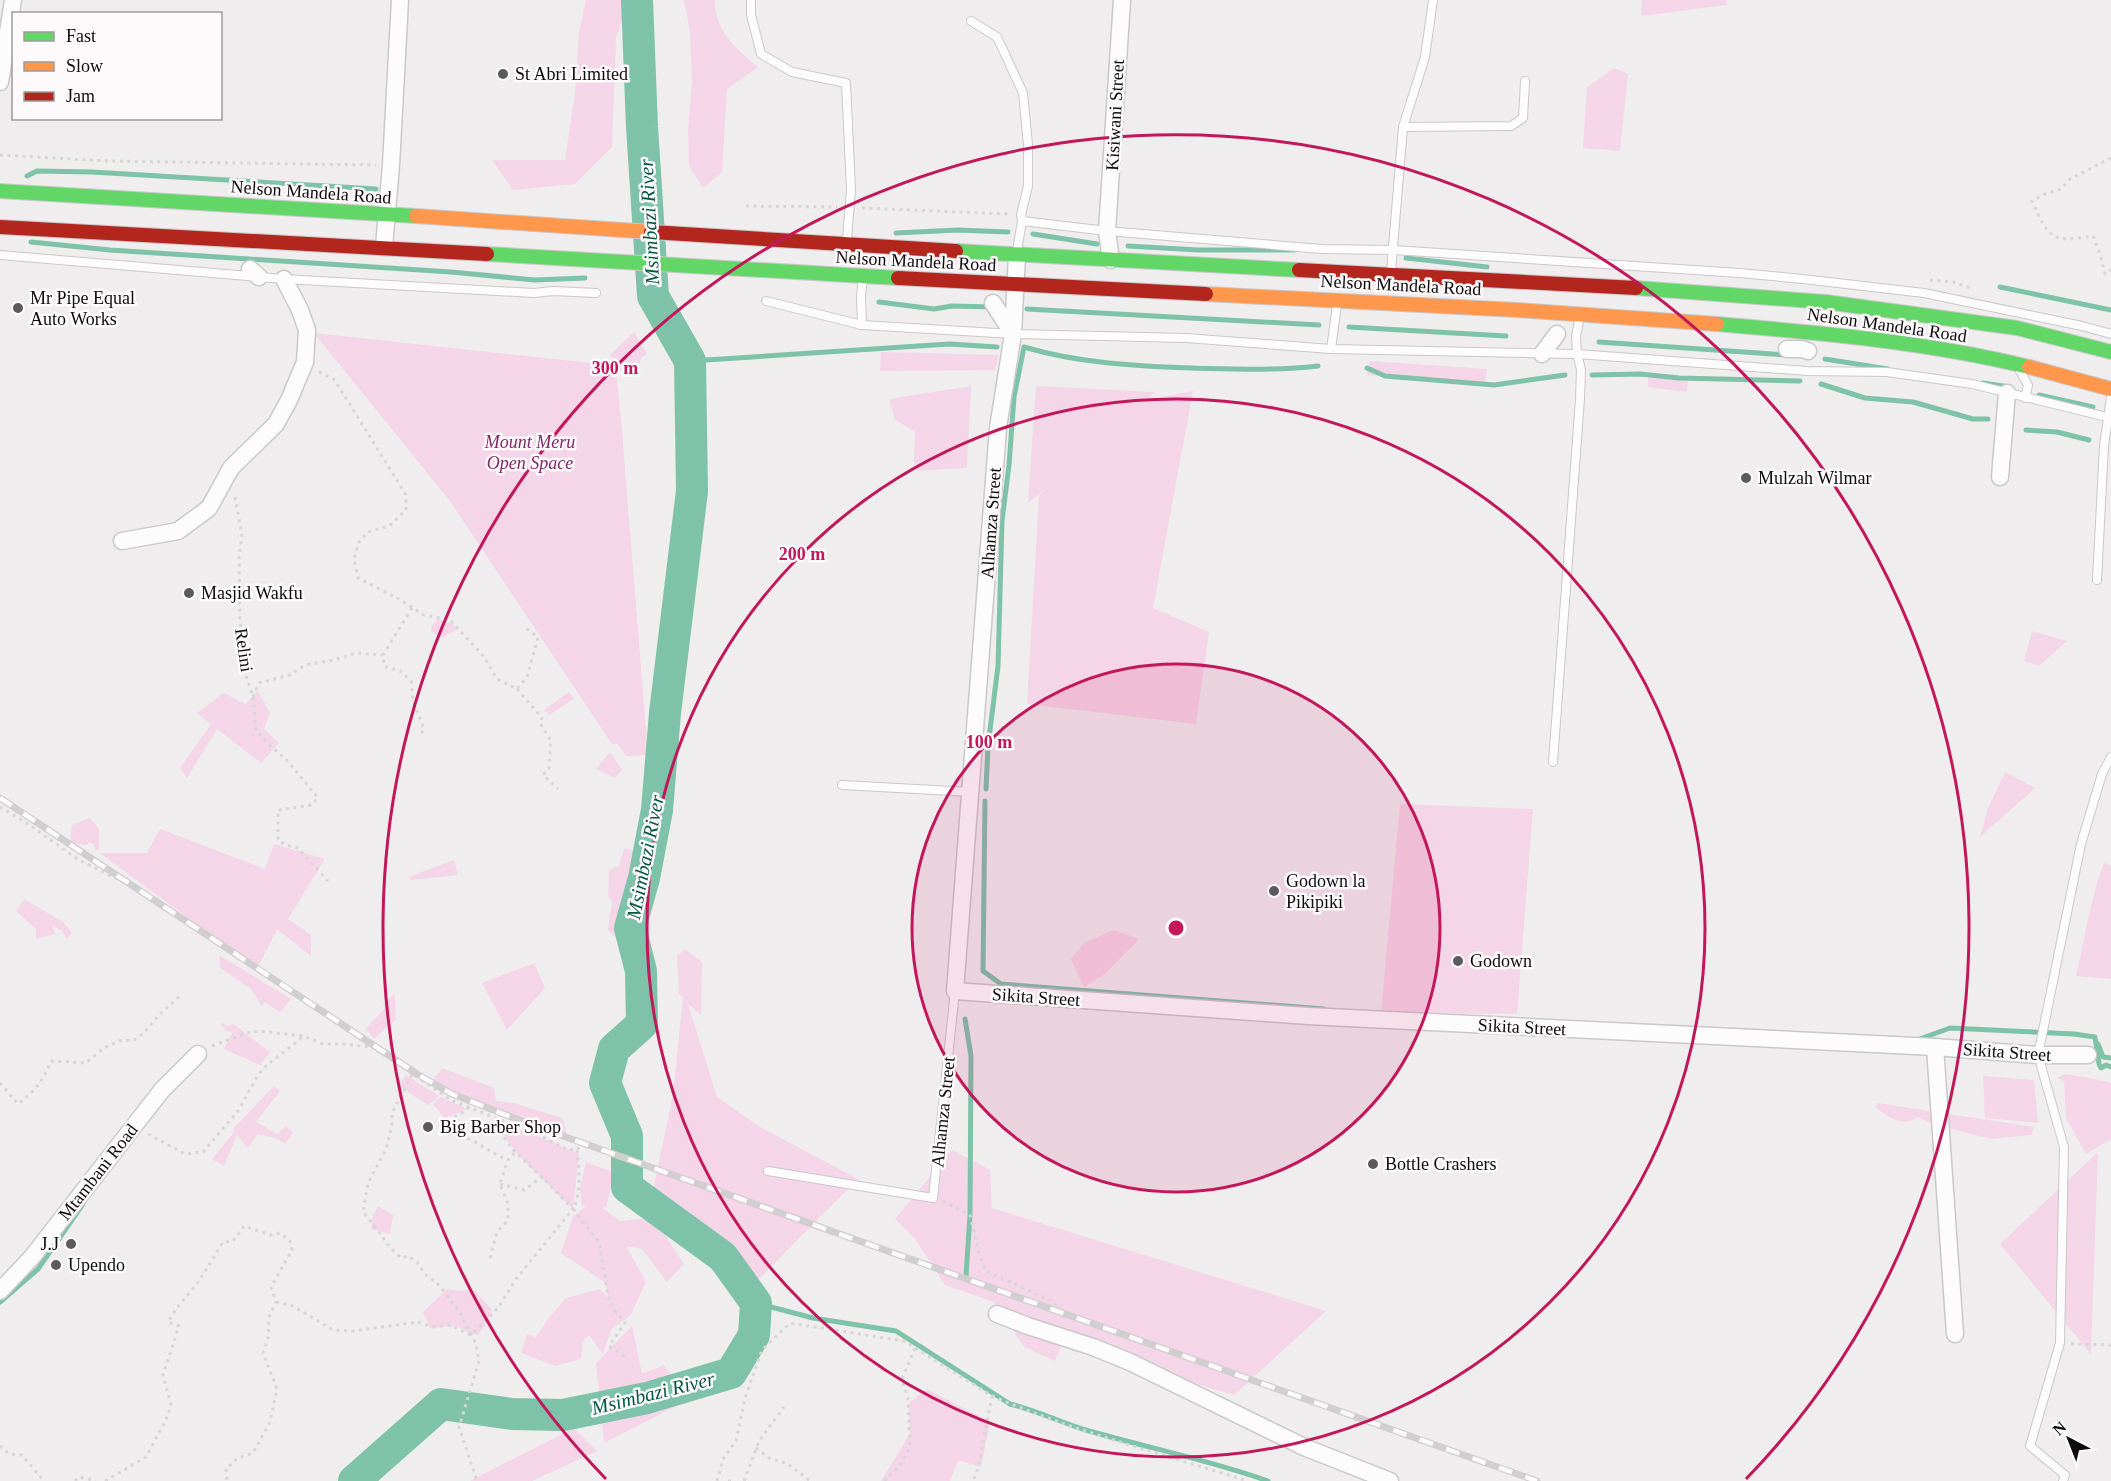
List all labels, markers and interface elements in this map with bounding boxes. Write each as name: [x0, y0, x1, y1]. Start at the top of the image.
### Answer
legend: [12, 12, 222, 120]
text: Fast: [66, 26, 96, 46]
text: Slow: [66, 56, 103, 76]
street label: Kisiwani Street: [1102, 59, 1128, 171]
place label: St Abri Limited: [515, 64, 628, 84]
marker: St Abri Limited: [496, 67, 510, 81]
text: Jam: [66, 86, 95, 106]
water label: Msimbazi River: [635, 158, 663, 287]
street label: Nelson Mandela Road: [230, 176, 392, 208]
street label: Nelson Mandela Road: [835, 247, 997, 275]
street label: Nelson Mandela Road: [1320, 271, 1482, 299]
place label: Mr Pipe Equal Auto Works: [30, 288, 135, 329]
marker: Mr Pipe Equal Auto Works: [11, 301, 25, 315]
street label: Nelson Mandela Road: [1806, 304, 1968, 346]
text: 300 m: [592, 358, 638, 378]
park label: Mount Meru Open Space: [484, 432, 575, 473]
street label: Alhamza Street: [977, 467, 1005, 579]
place label: Mulzah Wilmar: [1758, 468, 1871, 488]
marker: Mulzah Wilmar: [1739, 471, 1753, 485]
text: 200 m: [779, 544, 825, 564]
place label: Masjid Wakfu: [201, 583, 303, 603]
marker: Masjid Wakfu: [182, 586, 196, 600]
street label: Relini: [231, 627, 257, 673]
text: 100 m: [966, 732, 1012, 752]
water label: Msimbazi River: [622, 793, 668, 922]
place label: Godown la Pikipiki: [1286, 871, 1366, 912]
marker: Godown la Pikipiki: [1267, 884, 1281, 898]
centre of rings: [1166, 918, 1186, 938]
place label: Godown: [1470, 951, 1532, 971]
marker: Godown: [1451, 954, 1465, 968]
street label: Sikita Street: [991, 984, 1081, 1010]
street label: Sikita Street: [1477, 1015, 1567, 1039]
street label: Sikita Street: [1962, 1039, 2052, 1065]
street label: Alhamza Street: [927, 1056, 959, 1168]
place label: Big Barber Shop: [440, 1117, 561, 1137]
street label: Mtambani Road: [54, 1120, 142, 1224]
marker: Big Barber Shop: [421, 1120, 435, 1134]
place label: Bottle Crashers: [1385, 1154, 1496, 1174]
marker: Bottle Crashers: [1366, 1157, 1380, 1171]
place label: J.J: [40, 1234, 59, 1254]
marker: J.J: [64, 1237, 78, 1251]
place label: Upendo: [68, 1255, 125, 1275]
marker: Upendo: [49, 1258, 63, 1272]
water label: Msimbazi River: [588, 1367, 717, 1419]
north arrow: [2039, 1409, 2099, 1469]
text: N: [2049, 1418, 2070, 1438]

